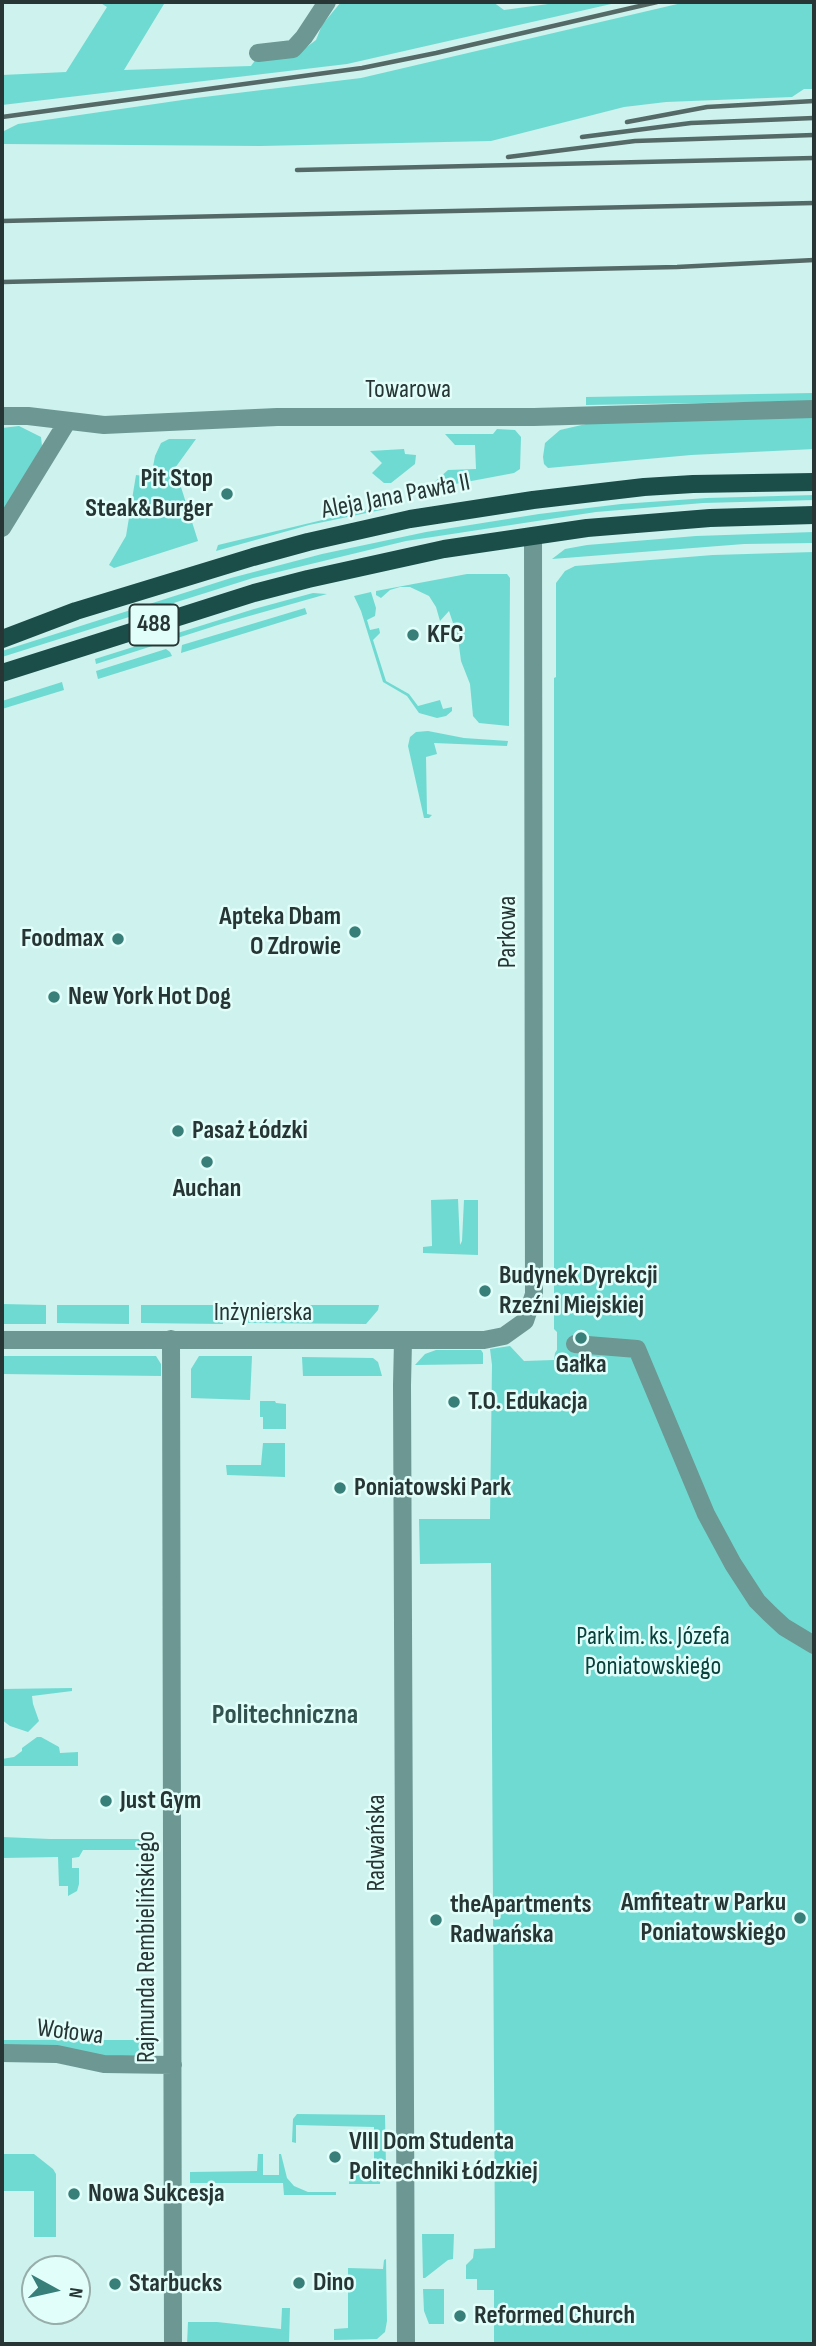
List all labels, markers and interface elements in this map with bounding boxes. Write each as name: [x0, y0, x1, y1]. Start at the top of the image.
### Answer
street label: Towarowa: [365, 374, 451, 406]
place label: Pit Stop Steak&Burger: [85, 463, 213, 524]
street label: Aleja Jana Pawła II: [319, 467, 473, 527]
marker: Pit Stop Steak&Burger: [219, 486, 235, 502]
road number: 488: [130, 604, 178, 646]
place label: KFC: [427, 619, 464, 651]
marker: KFC: [405, 627, 421, 643]
street label: Parkowa: [492, 896, 524, 968]
place label: Apteka Dbam O Zdrowie: [219, 901, 341, 962]
place label: Foodmax: [21, 923, 104, 955]
marker: Apteka Dbam O Zdrowie: [347, 924, 363, 940]
marker: Foodmax: [110, 931, 126, 947]
place label: New York Hot Dog: [68, 981, 231, 1013]
marker: New York Hot Dog: [46, 989, 62, 1005]
place label: Pasaż Łódzki: [192, 1115, 308, 1147]
marker: Pasaż Łódzki: [170, 1123, 186, 1139]
marker: Auchan: [199, 1154, 215, 1170]
place label: Auchan: [173, 1173, 241, 1205]
place label: Budynek Dyrekcji Rzeźni Miejskiej: [499, 1260, 658, 1322]
marker: Budynek Dyrekcji Rzeźni Miejskiej: [477, 1283, 493, 1299]
street label: Inżynierska: [214, 1297, 312, 1329]
marker: Gałka: [573, 1330, 589, 1346]
place label: Gałka: [555, 1349, 607, 1381]
place label: T.O. Edukacja: [468, 1386, 588, 1418]
marker: T.O. Edukacja: [446, 1394, 462, 1410]
place label: Poniatowski Park: [354, 1472, 511, 1504]
marker: Poniatowski Park: [332, 1480, 348, 1496]
park label: Park im. ks. Józefa Poniatowskiego: [576, 1621, 730, 1682]
district label: Politechniczna: [212, 1699, 358, 1733]
place label: Just Gym: [120, 1785, 201, 1817]
marker: Just Gym: [98, 1793, 114, 1809]
street label: Radwańska: [361, 1794, 393, 1892]
street label: Rajmunda Rembielińskiego: [131, 1831, 163, 2063]
place label: Amfiteatr w Parku Poniatowskiego: [621, 1887, 786, 1948]
place label: theApartments Radwańska: [450, 1889, 591, 1951]
marker: Amfiteatr w Parku Poniatowskiego: [792, 1910, 808, 1926]
marker: theApartments Radwańska: [428, 1912, 444, 1928]
street label: Wołowa: [35, 2013, 105, 2053]
place label: VIII Dom Studenta Politechniki Łódzkiej: [349, 2126, 538, 2188]
marker: VIII Dom Studenta Politechniki Łódzkiej: [327, 2149, 343, 2165]
place label: Nowa Sukcesja: [88, 2178, 225, 2210]
marker: Nowa Sukcesja: [66, 2186, 82, 2202]
north arrow: [21, 2255, 91, 2325]
place label: Dino: [313, 2267, 355, 2299]
place label: Starbucks: [129, 2268, 222, 2300]
marker: Dino: [291, 2275, 307, 2291]
marker: Starbucks: [107, 2276, 123, 2292]
text: N: [63, 2286, 87, 2299]
place label: Reformed Church: [474, 2300, 635, 2332]
marker: Reformed Church: [452, 2308, 468, 2324]

